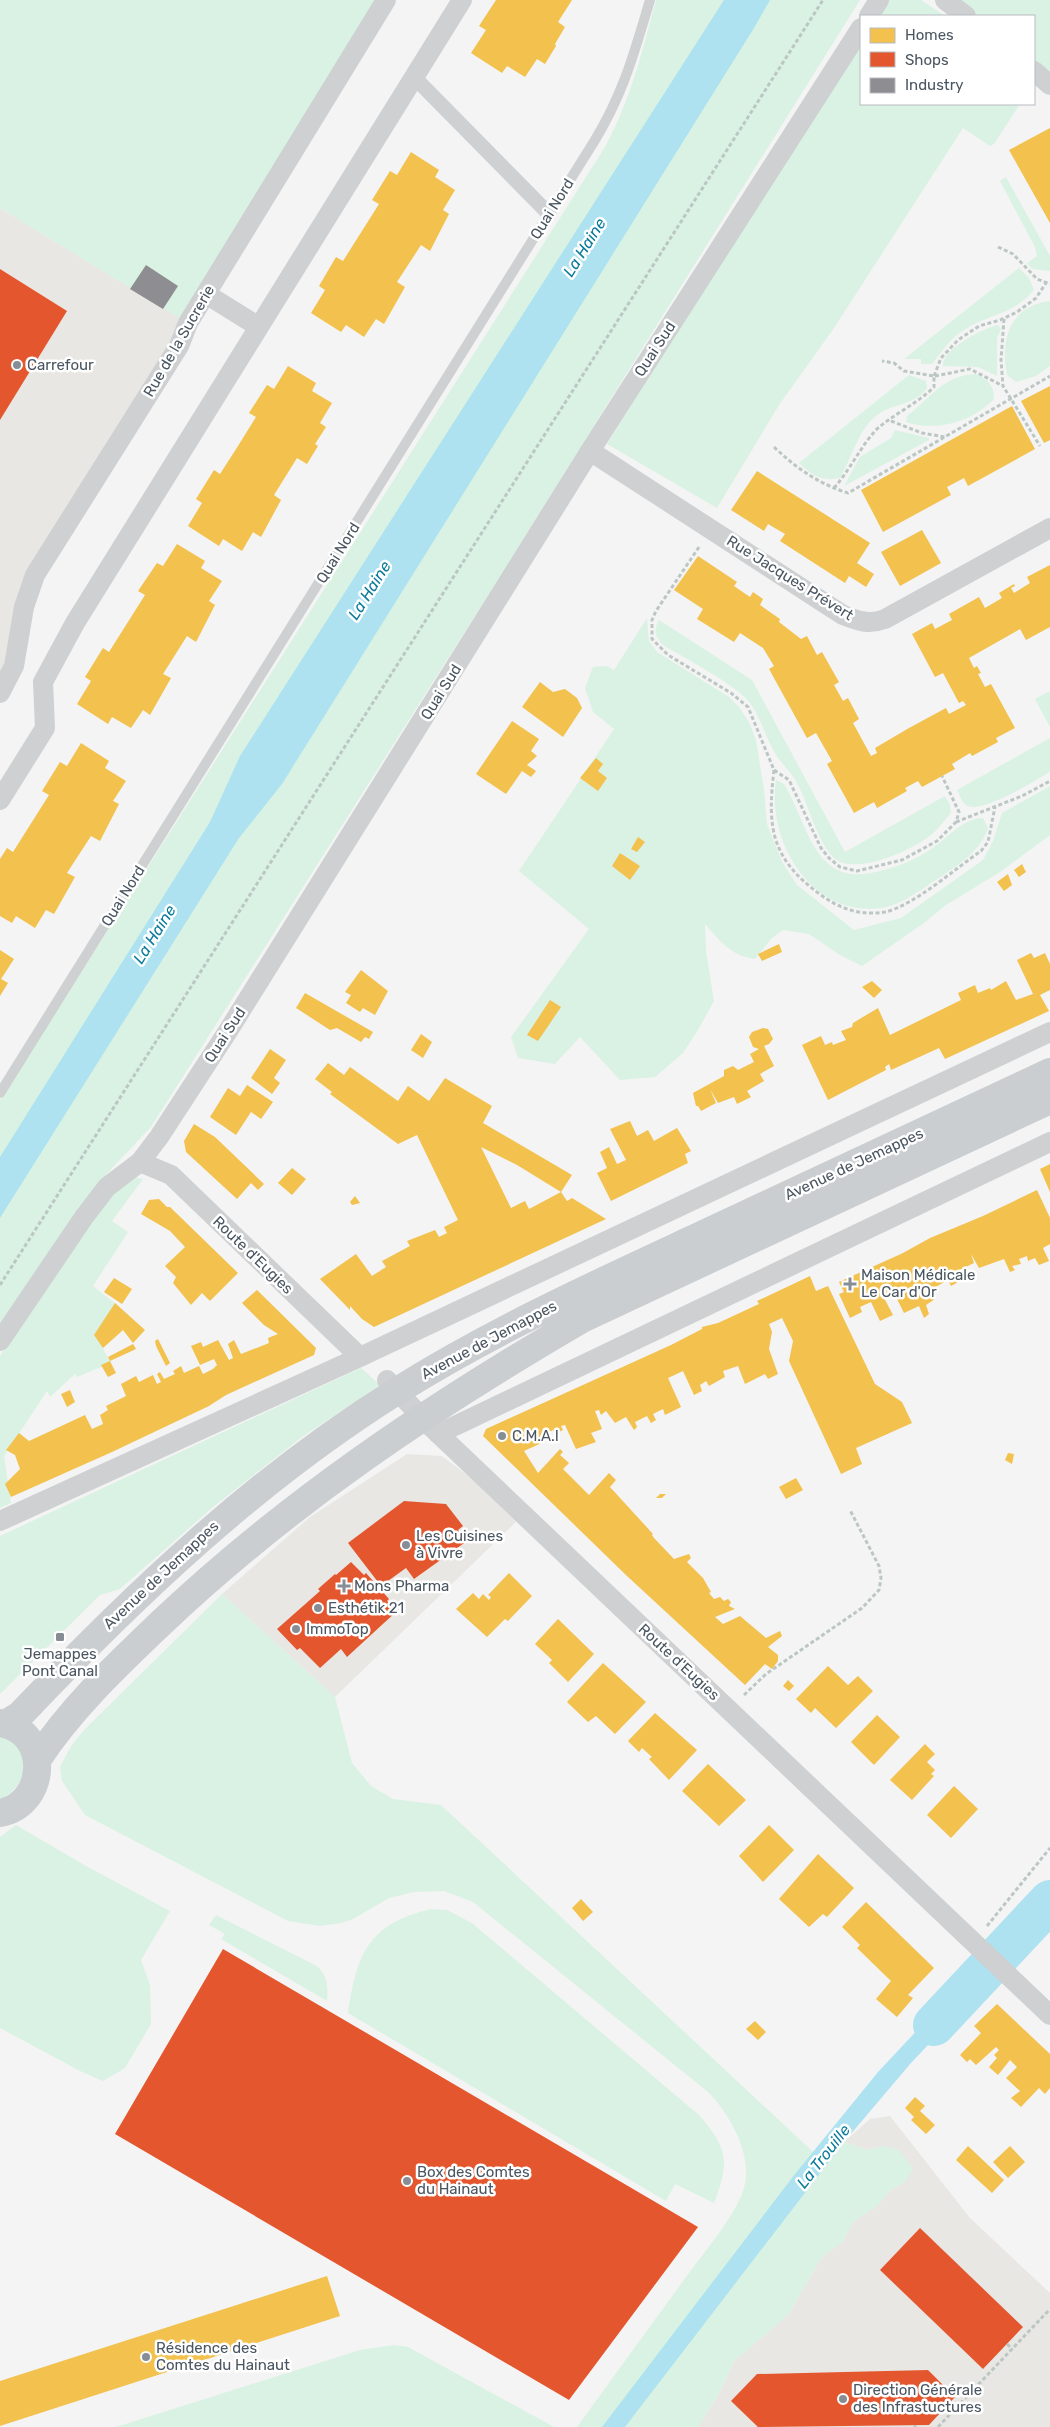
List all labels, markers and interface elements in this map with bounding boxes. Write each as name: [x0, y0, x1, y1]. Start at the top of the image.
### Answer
legend: [860, 15, 1035, 105]
text: Homes: [905, 26, 954, 44]
text: Shops: [905, 51, 949, 69]
text: Industry: [905, 76, 964, 94]
street label: Quai Nord: [526, 175, 578, 243]
water label: La Haine: [559, 214, 610, 280]
street label: Rue de la Sucrerie: [140, 282, 218, 400]
street label: Quai Sud: [631, 318, 679, 380]
place label: Carrefour: [27, 356, 94, 374]
marker: Carrefour: [11, 359, 23, 371]
street label: Quai Nord: [312, 519, 364, 587]
street label: Rue Jacques Prévert: [723, 532, 857, 624]
water label: La Haine: [344, 557, 395, 623]
street label: Quai Sud: [417, 661, 465, 723]
street label: Quai Nord: [97, 862, 149, 930]
water label: La Haine: [129, 901, 180, 967]
street label: Quai Sud: [201, 1004, 249, 1066]
street label: Avenue de Jemappes: [782, 1124, 926, 1204]
street label: Route d'Eugies: [209, 1212, 297, 1298]
place label: Maison Médicale Le Car d'Or: [861, 1266, 975, 1301]
marker: Maison Médicale Le Car d'Or: [843, 1277, 857, 1291]
street label: Avenue de Jemappes: [418, 1297, 560, 1383]
place label: C.M.A.I: [512, 1427, 559, 1445]
marker: C.M.A.I: [496, 1430, 508, 1442]
street label: Avenue de Jemappes: [100, 1517, 222, 1633]
place label: Les Cuisines à Vivre: [416, 1527, 503, 1562]
marker: Les Cuisines à Vivre: [400, 1539, 412, 1551]
place label: Mons Pharma: [354, 1577, 449, 1595]
marker: Mons Pharma: [338, 1580, 350, 1592]
place label: Esthétik 21: [328, 1599, 404, 1617]
marker: Esthétik 21: [312, 1602, 324, 1614]
place label: ImmoTop: [306, 1620, 369, 1638]
street label: Route d'Eugies: [635, 1620, 723, 1704]
marker: ImmoTop: [290, 1623, 302, 1635]
marker: Jemappes Pont Canal: [54, 1631, 66, 1643]
place label: Jemappes Pont Canal: [22, 1645, 98, 1680]
water label: La Trouille: [793, 2121, 854, 2192]
place label: Box des Comtes du Hainaut: [417, 2163, 530, 2198]
marker: Box des Comtes du Hainaut: [401, 2175, 413, 2187]
place label: Résidence des Comtes du Hainaut: [156, 2339, 290, 2374]
marker: Résidence des Comtes du Hainaut: [140, 2351, 152, 2363]
place label: Direction Générale des Infrastuctures: [853, 2381, 982, 2416]
marker: Direction Générale des Infrastuctures: [837, 2393, 849, 2405]

